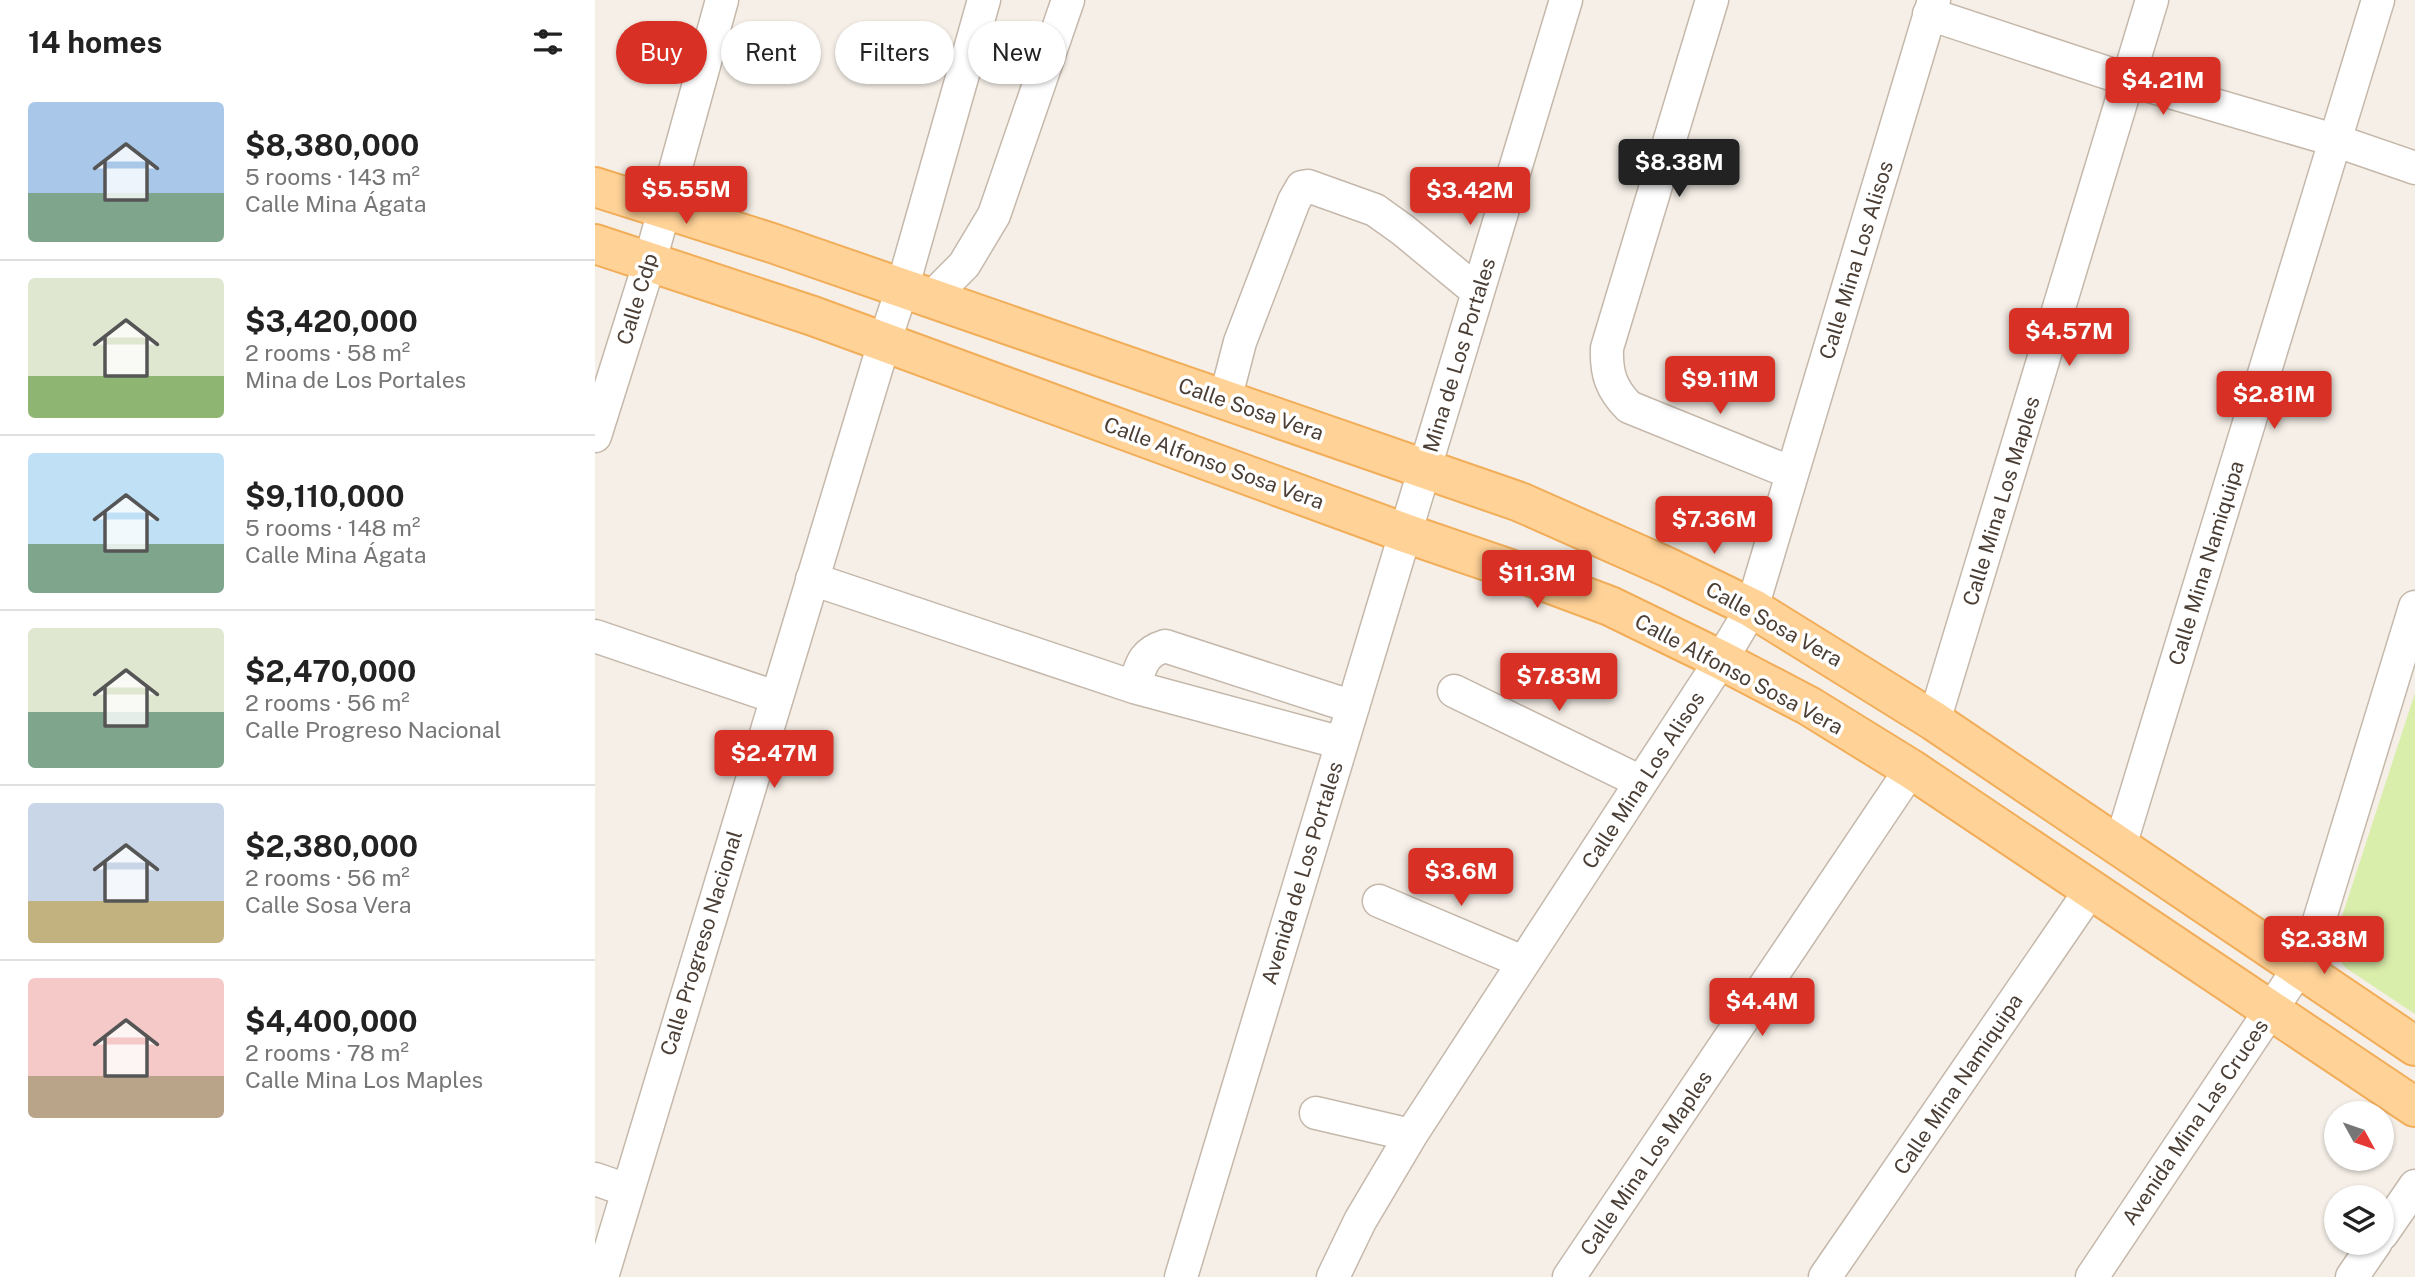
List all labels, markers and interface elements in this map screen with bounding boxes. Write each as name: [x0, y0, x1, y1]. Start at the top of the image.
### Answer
chip: Buy: [616, 21, 707, 84]
chip: Rent: [721, 21, 821, 84]
chip: Filters: [835, 21, 954, 84]
chip: New: [968, 21, 1066, 84]
icon: filters: [529, 23, 567, 61]
text: 14 homes: [28, 24, 162, 60]
pin: $4.21M: [2106, 58, 2220, 117]
text: $4.21M: [2122, 66, 2204, 93]
text: $8,380,000: [245, 127, 419, 163]
icon: home: [84, 130, 168, 214]
pin: $8.38M: [1622, 140, 1736, 199]
text: $8.38M: [1634, 148, 1724, 175]
street label: Calle Mina Los Alisos: [1814, 158, 1898, 362]
text: 5 rooms · 143 m²: [245, 163, 420, 190]
pin: $5.55M: [629, 166, 743, 226]
pin: $3.42M: [1413, 168, 1527, 227]
text: $5.55M: [641, 175, 731, 202]
text: $3.42M: [1426, 176, 1514, 203]
text: Calle Mina Ágata: [245, 190, 426, 217]
street label: Calle Cdp: [611, 250, 663, 348]
street label: Mina de Los Portales: [1418, 255, 1500, 455]
text: $3,420,000: [245, 303, 418, 339]
icon: home: [84, 306, 168, 390]
pin: $4.57M: [2012, 308, 2126, 368]
text: $4.57M: [2025, 317, 2113, 344]
text: 2 rooms · 58 m²: [245, 339, 410, 366]
pin: $9.11M: [1663, 356, 1777, 416]
text: $9.11M: [1681, 365, 1759, 392]
text: Mina de Los Portales: [245, 366, 466, 393]
street label: Calle Sosa Vera: [1175, 372, 1327, 446]
pin: $2.81M: [2217, 372, 2331, 431]
text: $2.81M: [2233, 380, 2315, 407]
street label: Calle Mina Los Maples: [1957, 393, 2045, 609]
street label: Calle Alfonso Sosa Vera: [1101, 412, 1327, 514]
street label: Calle Mina Namiquipa: [2163, 458, 2249, 668]
text: $9,110,000: [245, 478, 405, 514]
icon: home: [84, 481, 168, 565]
pin: $7.36M: [1657, 496, 1771, 556]
text: $7.36M: [1671, 505, 1757, 532]
text: 5 rooms · 148 m²: [245, 514, 420, 541]
text: Calle Mina Ágata: [245, 541, 426, 568]
pin: $11.3M: [1480, 550, 1594, 610]
text: $11.3M: [1498, 559, 1576, 586]
street label: Calle Sosa Vera: [1701, 576, 1847, 672]
street label: Calle Alfonso Sosa Vera: [1631, 608, 1847, 740]
text: $2,470,000: [245, 653, 416, 689]
pin: $7.83M: [1502, 654, 1616, 713]
icon: home: [84, 656, 168, 740]
text: $7.83M: [1516, 662, 1602, 689]
street label: Calle Mina Los Alisos: [1576, 687, 1710, 873]
text: 2 rooms · 56 m²: [245, 689, 410, 716]
text: Calle Progreso Nacional: [245, 716, 501, 743]
pin: $2.47M: [717, 730, 831, 790]
text: $2.47M: [731, 739, 817, 766]
street label: Avenida de Los Portales: [1256, 759, 1348, 987]
street label: Calle Progreso Nacional: [655, 827, 747, 1059]
text: $2,380,000: [245, 828, 418, 864]
icon: home: [84, 831, 168, 915]
pin: $3.6M: [1412, 848, 1510, 908]
text: $3.6M: [1424, 857, 1498, 884]
text: 2 rooms · 56 m²: [245, 864, 410, 891]
text: Calle Sosa Vera: [245, 891, 411, 918]
pin: $2.38M: [2267, 916, 2381, 976]
text: $2.38M: [2280, 925, 2368, 952]
pin: $4.4M: [1713, 978, 1811, 1038]
text: $4.4M: [1725, 987, 1799, 1014]
street label: Calle Mina Namiquipa: [1888, 989, 2028, 1179]
text: $4,400,000: [245, 1003, 418, 1039]
icon: home: [84, 1006, 168, 1090]
street label: Avenida Mina Las Cruces: [2117, 1014, 2273, 1230]
text: 2 rooms · 78 m²: [245, 1039, 409, 1066]
text: Calle Mina Los Maples: [245, 1066, 483, 1093]
street label: Calle Mina Los Maples: [1575, 1066, 1717, 1260]
north arrow: [2324, 1101, 2394, 1171]
map controls: [2324, 1101, 2394, 1255]
button: layers: [2324, 1185, 2394, 1255]

